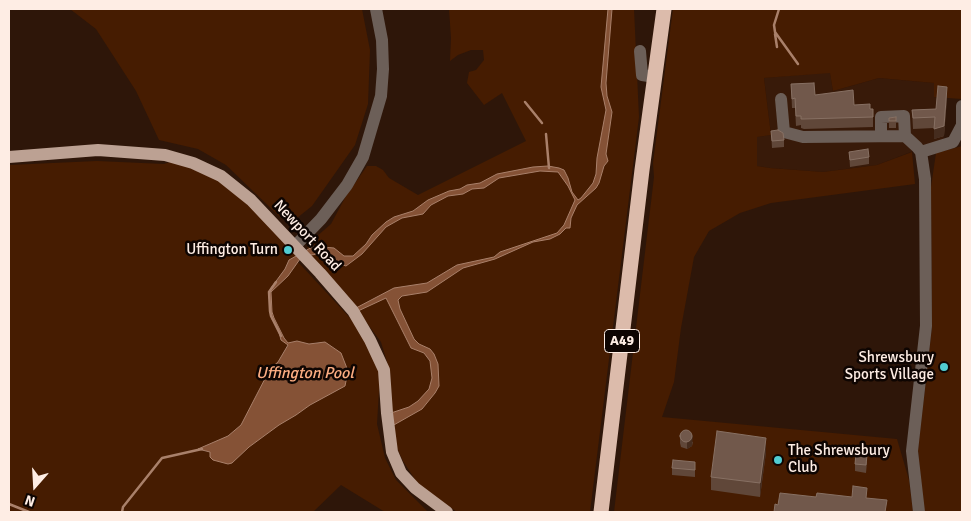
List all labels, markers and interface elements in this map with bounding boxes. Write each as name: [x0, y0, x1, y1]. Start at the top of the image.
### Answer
street label: Newport Road: [270, 197, 344, 275]
place label: Uffington Turn: [186, 241, 278, 259]
marker: Uffington Turn: [282, 244, 294, 256]
road number: A49: [604, 330, 640, 352]
place label: Shrewsbury Sports Village: [845, 349, 934, 384]
marker: Shrewsbury Sports Village: [938, 361, 950, 373]
water label: Uffington Pool: [256, 364, 354, 384]
place label: The Shrewsbury Club: [788, 442, 890, 477]
marker: The Shrewsbury Club: [772, 454, 784, 466]
north arrow: [10, 461, 60, 511]
text: N: [23, 491, 37, 510]

